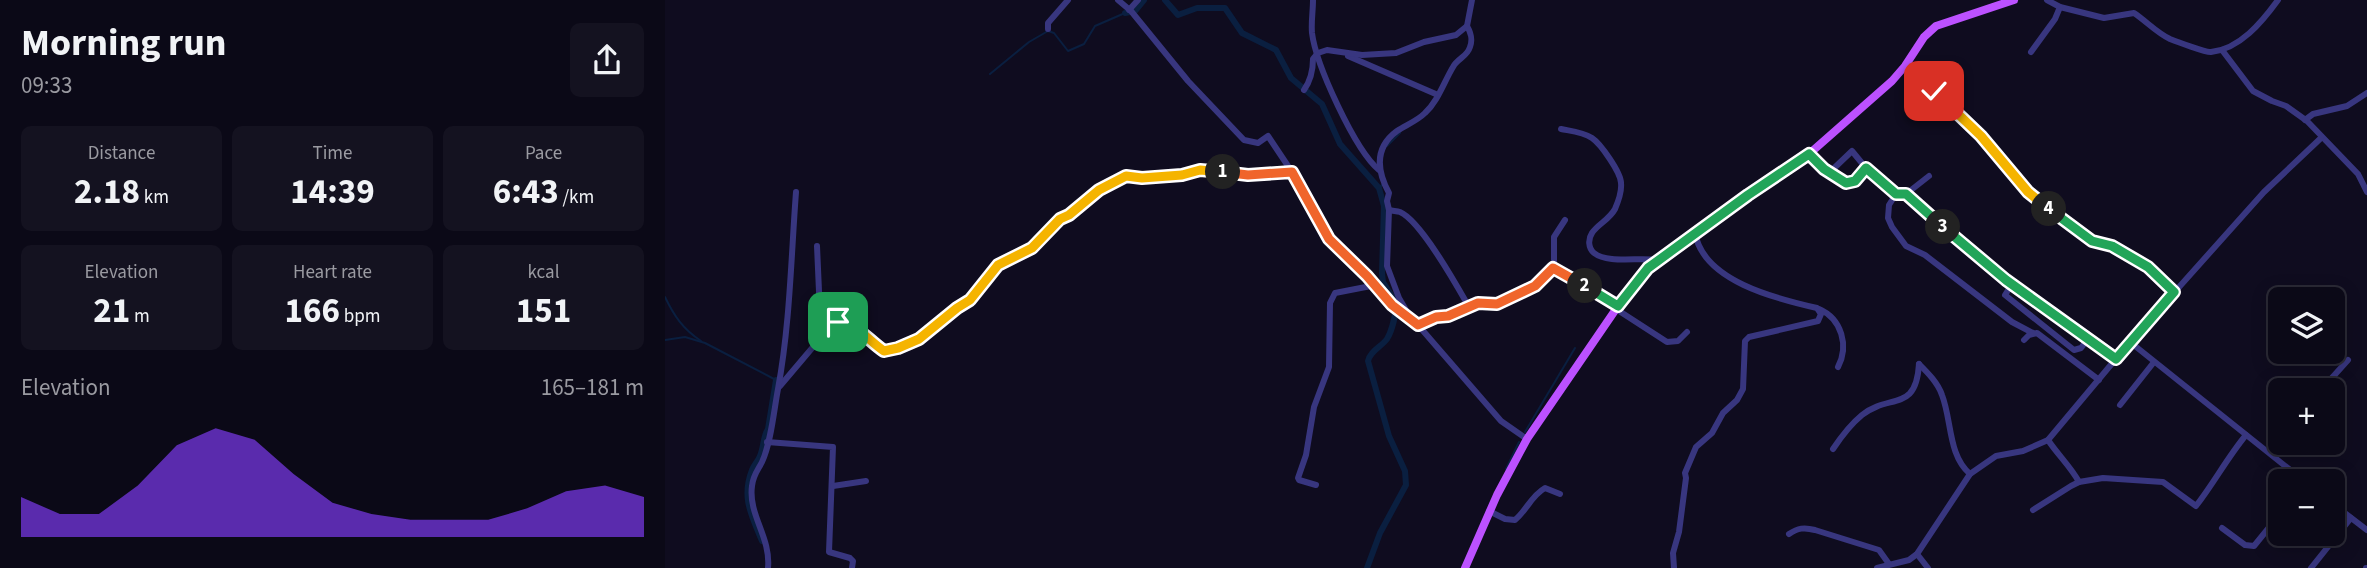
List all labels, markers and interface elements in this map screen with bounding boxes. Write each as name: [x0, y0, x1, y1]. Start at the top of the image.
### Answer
text: Morning run: [21, 16, 226, 70]
button: share: [570, 23, 644, 97]
pin: [1904, 61, 1964, 121]
text: 09:33: [21, 69, 72, 102]
icon: check: [1915, 72, 1953, 110]
text: Distance: [88, 140, 155, 167]
text: Time: [312, 140, 353, 167]
text: Pace: [525, 140, 562, 167]
pin: 1: [1205, 154, 1241, 190]
text: 1: [1217, 158, 1228, 185]
text: 2.18: [74, 167, 140, 217]
text: 14:39: [290, 167, 375, 217]
text: 6:43: [493, 167, 559, 217]
text: km: [140, 184, 169, 211]
text: /km: [559, 184, 594, 211]
pin: 4: [2031, 192, 2067, 227]
text: 4: [2043, 195, 2054, 222]
pin: 3: [1925, 210, 1961, 244]
text: 3: [1937, 213, 1948, 240]
text: Elevation: [85, 259, 158, 286]
text: Heart rate: [293, 259, 372, 286]
text: kcal: [528, 259, 559, 286]
pin: 2: [1567, 268, 1602, 304]
text: 2: [1579, 272, 1590, 299]
text: 21: [93, 286, 130, 336]
text: 166: [284, 286, 340, 336]
text: 151: [516, 286, 571, 336]
map controls: [2268, 287, 2345, 546]
button: layers: [2268, 287, 2345, 364]
pin: [808, 292, 868, 352]
text: m: [130, 303, 150, 330]
text: bpm: [340, 303, 381, 330]
icon: arrive: [819, 303, 857, 341]
text: Elevation: [21, 371, 111, 404]
text: 165–181 m: [541, 371, 644, 404]
button: +: [2268, 378, 2345, 455]
button: −: [2268, 469, 2345, 546]

